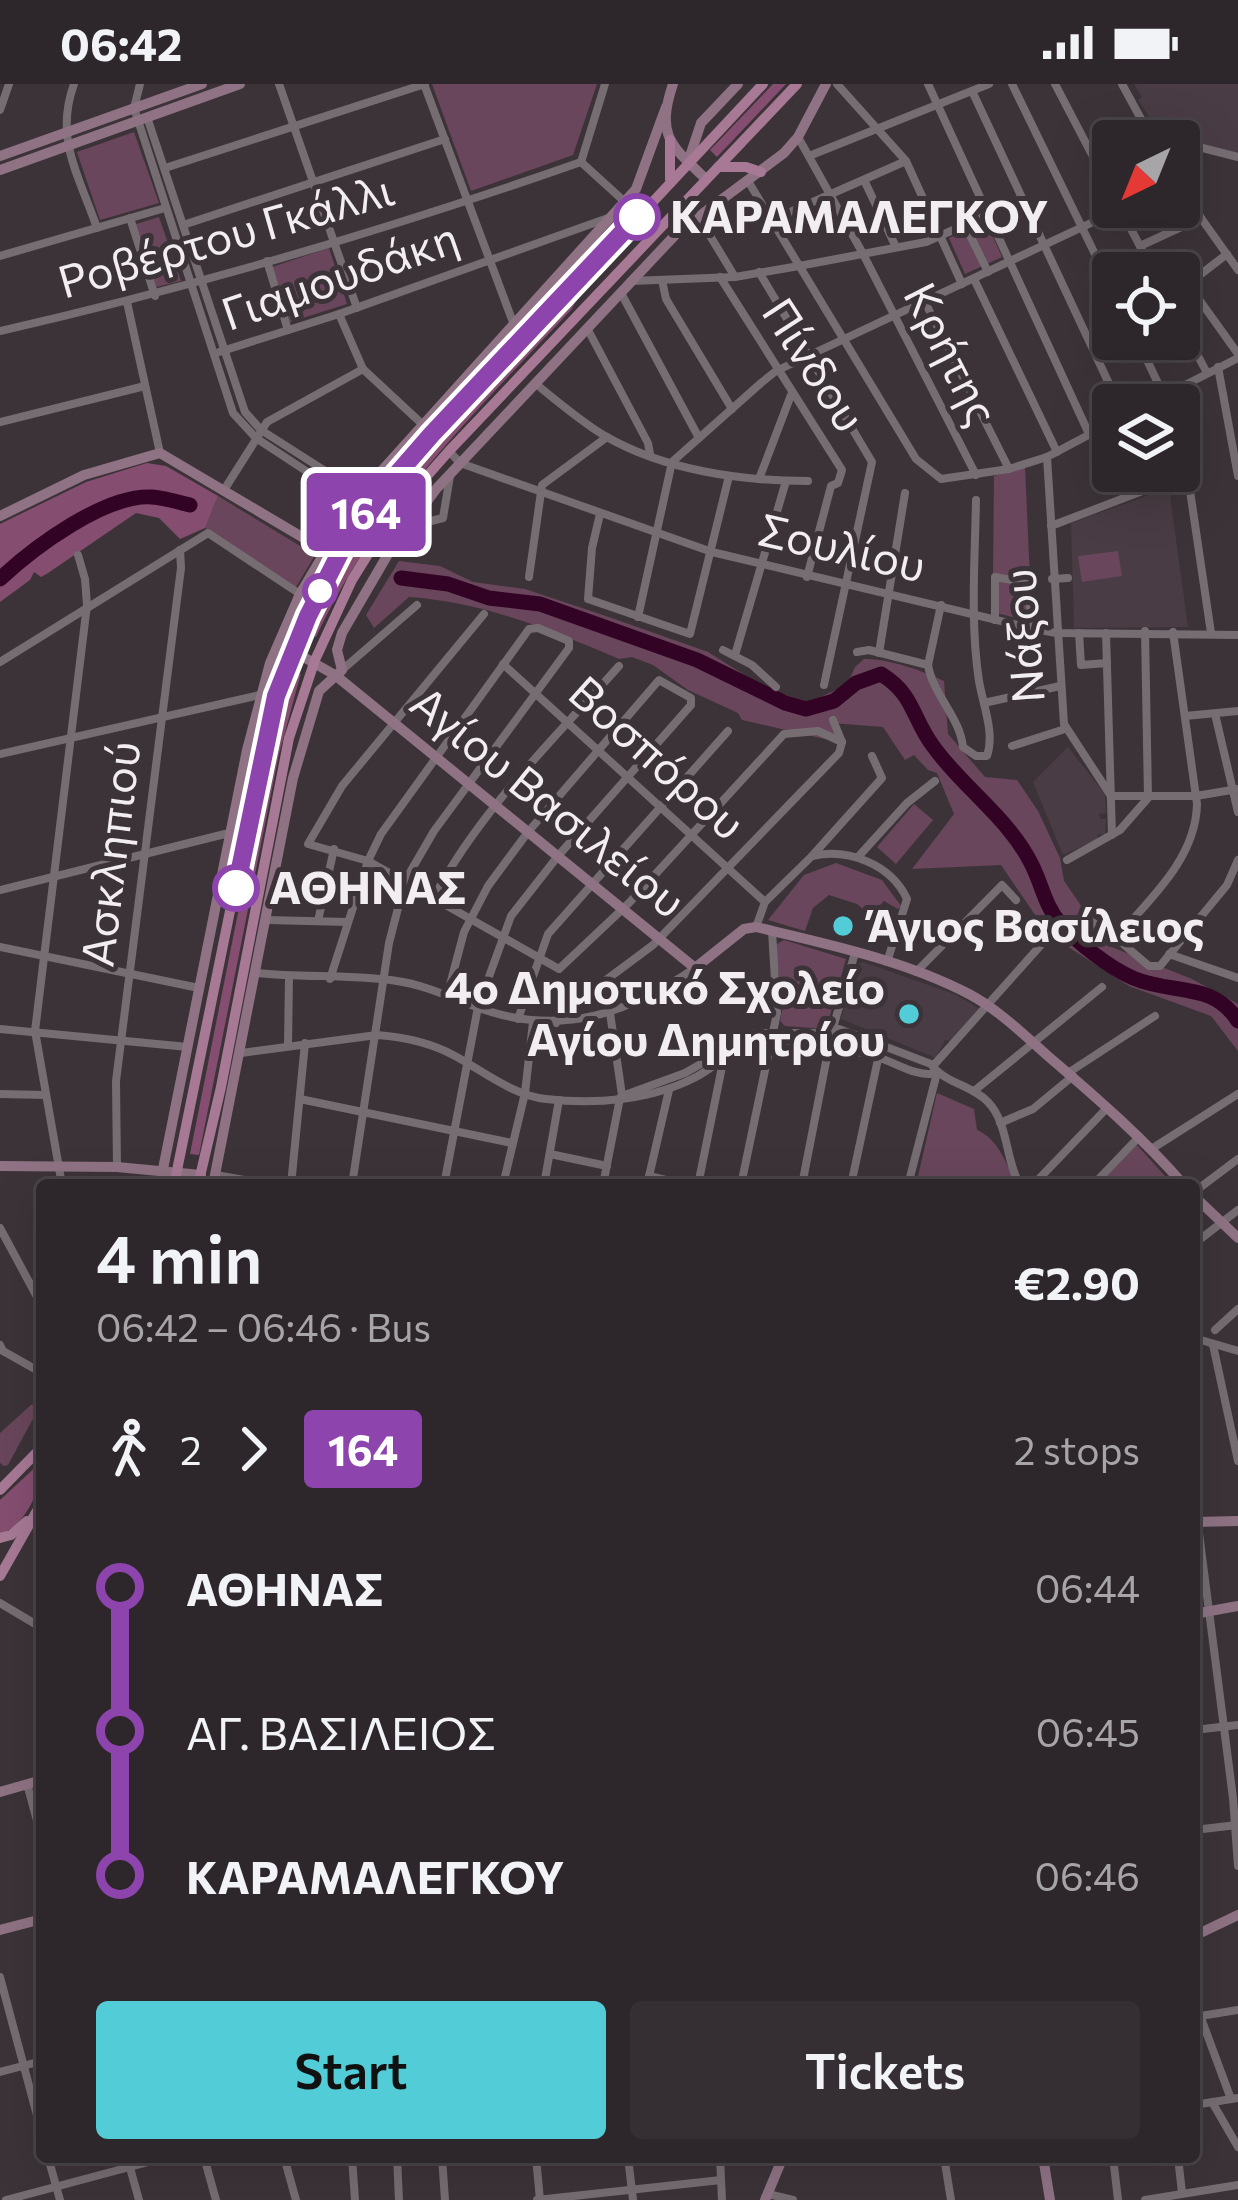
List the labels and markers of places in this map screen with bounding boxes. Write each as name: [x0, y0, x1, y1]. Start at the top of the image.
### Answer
place label: ΚΑΡΑΜΑΛΕΓΚΟΥ: [670, 187, 1048, 242]
marker: ΚΑΡΑΜΑΛΕΓΚΟΥ: [615, 195, 659, 239]
unlabelled marker: [304, 575, 336, 607]
place label: ΑΘΗΝΑΣ: [269, 858, 467, 913]
marker: ΑΘΗΝΑΣ: [214, 866, 258, 910]
place label: Άγιος Βασίλειος: [865, 896, 1204, 951]
marker: Άγιος Βασίλειος: [830, 913, 856, 939]
place label: 4ο Δημοτικό Σχολείο Αγίου Δημητρίου: [444, 958, 885, 1065]
marker: 4ο Δημοτικό Σχολείο Αγίου Δημητρίου: [896, 1001, 922, 1027]

